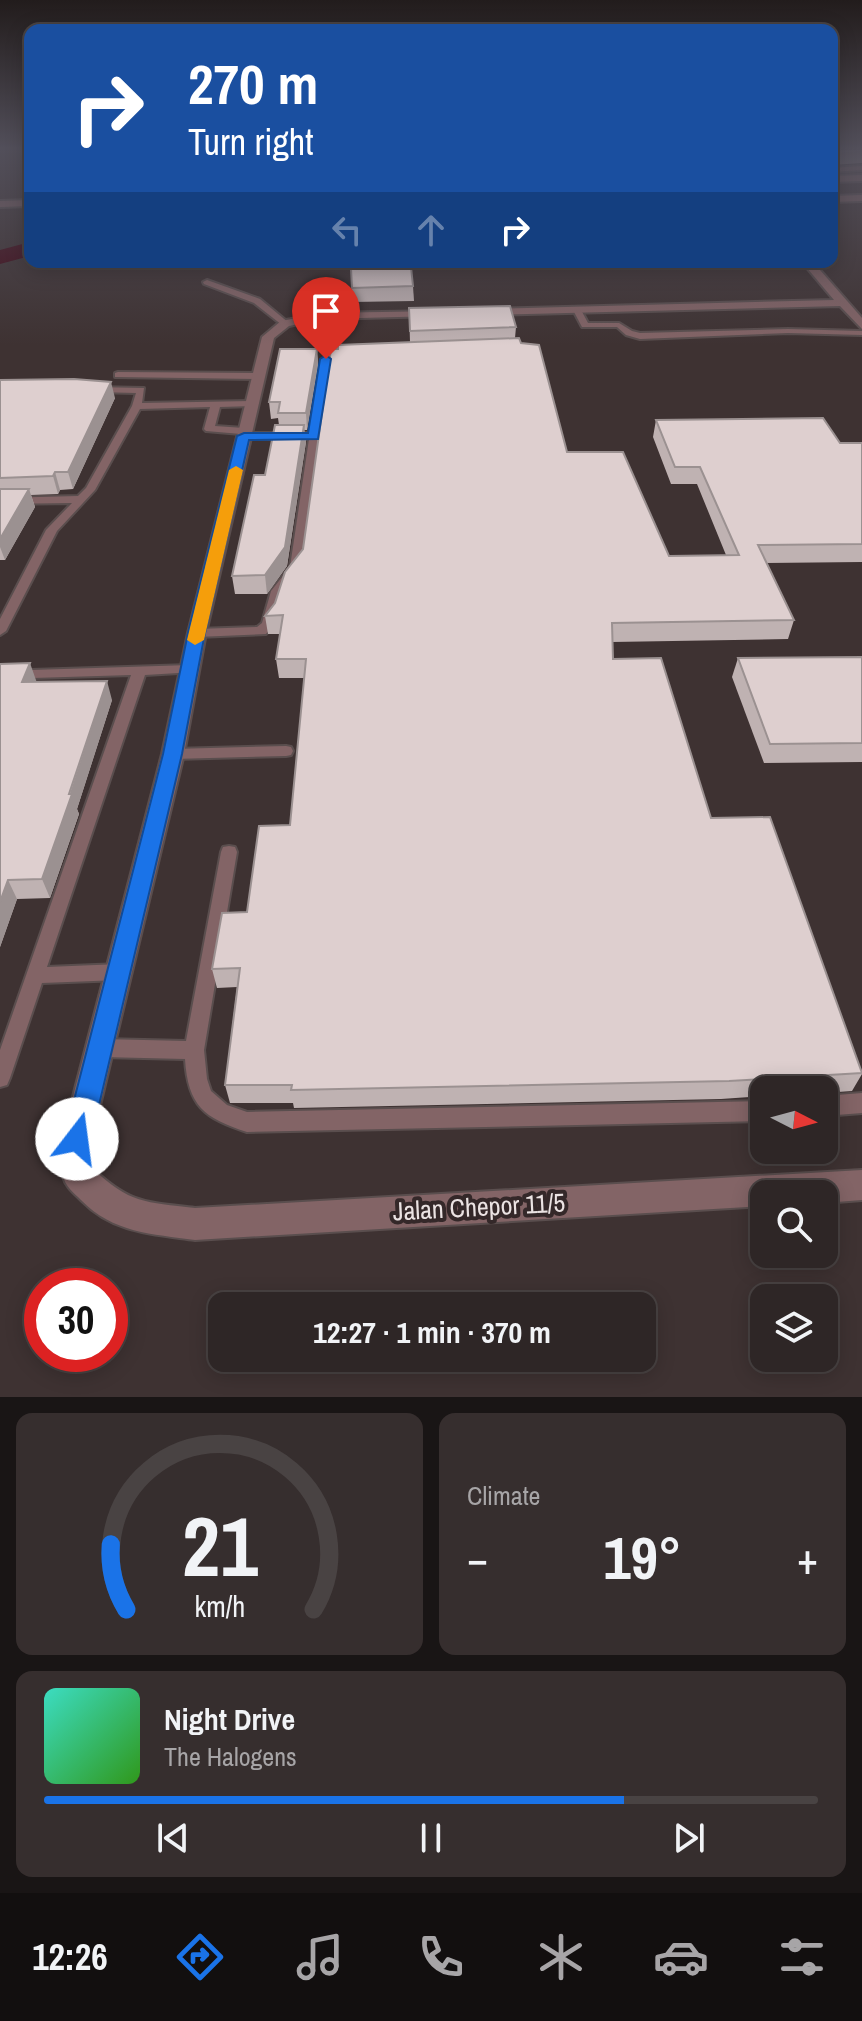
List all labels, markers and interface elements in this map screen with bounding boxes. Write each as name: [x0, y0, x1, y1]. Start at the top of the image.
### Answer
text: 270 m: [188, 46, 318, 121]
icon: right: [56, 56, 160, 160]
text: Turn right: [188, 118, 313, 166]
icon: left: [325, 208, 369, 252]
icon: ahead: [409, 208, 453, 252]
icon: right: [493, 208, 537, 252]
pin: [292, 277, 360, 359]
icon: arrive: [304, 289, 348, 333]
north arrow: [750, 1076, 838, 1164]
map controls: [750, 1076, 838, 1372]
position arrow: [35, 1097, 119, 1181]
button: search: [750, 1180, 838, 1268]
street label: Jalan Chepor 11/5: [392, 1185, 566, 1228]
speed limit sign: 30: [24, 1268, 128, 1372]
button: layers: [750, 1284, 838, 1372]
text: 12:27 · 1 min · 370 m: [313, 1312, 551, 1352]
text: Climate: [467, 1478, 540, 1513]
text: 21: [182, 1490, 257, 1602]
text: 19°: [603, 1517, 682, 1598]
text: −: [467, 1528, 488, 1588]
text: +: [797, 1528, 818, 1588]
text: km/h: [194, 1587, 245, 1626]
text: Night Drive: [164, 1699, 295, 1739]
text: The Halogens: [164, 1739, 297, 1774]
icon: previous: [151, 1816, 195, 1860]
icon: pause: [409, 1816, 453, 1860]
icon: next: [667, 1816, 711, 1860]
icon: directions: [172, 1929, 228, 1985]
icon: music: [292, 1929, 348, 1985]
icon: phone: [413, 1929, 469, 1985]
icon: climate: [533, 1929, 589, 1985]
icon: car: [653, 1929, 709, 1985]
icon: filters: [774, 1929, 830, 1985]
text: 12:26: [32, 1933, 108, 1981]

